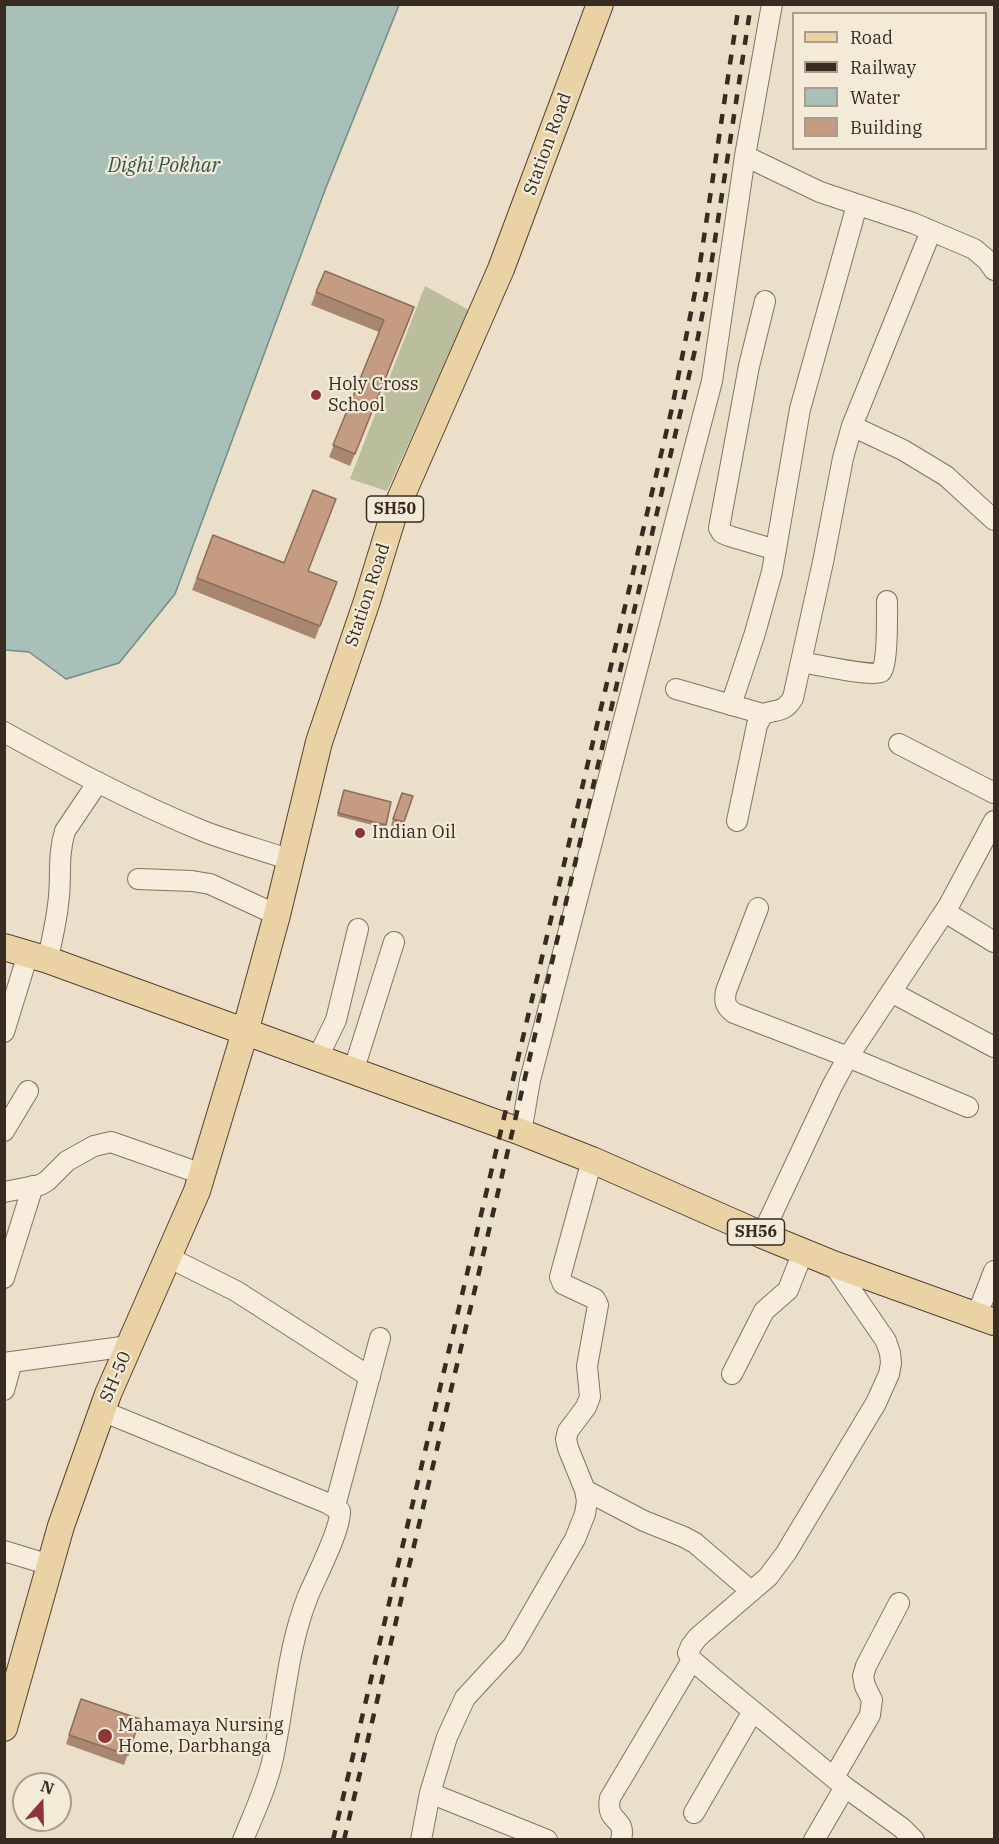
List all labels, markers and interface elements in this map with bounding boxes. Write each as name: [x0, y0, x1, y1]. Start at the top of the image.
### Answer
legend: [792, 12, 987, 150]
text: Road: [850, 26, 893, 49]
text: Railway: [850, 56, 916, 79]
text: Water: [850, 86, 900, 109]
street label: Station Road: [519, 90, 577, 198]
text: Building: [850, 116, 922, 139]
water label: Dighi Pokhar: [108, 154, 220, 178]
place label: Holy Cross School: [328, 374, 419, 416]
marker: Holy Cross School: [309, 388, 323, 402]
road number: SH50: [366, 496, 424, 522]
street label: Station Road: [341, 541, 395, 649]
place label: Indian Oil: [372, 822, 456, 844]
marker: Indian Oil: [353, 826, 367, 840]
road number: SH56: [728, 1219, 784, 1245]
street label: SH-50: [96, 1348, 136, 1406]
place label: Mahamaya Nursing Home, Darbhanga: [118, 1715, 284, 1758]
marker: Mahamaya Nursing Home, Darbhanga: [96, 1727, 114, 1745]
north arrow: [12, 1772, 72, 1832]
text: N: [38, 1775, 57, 1799]

